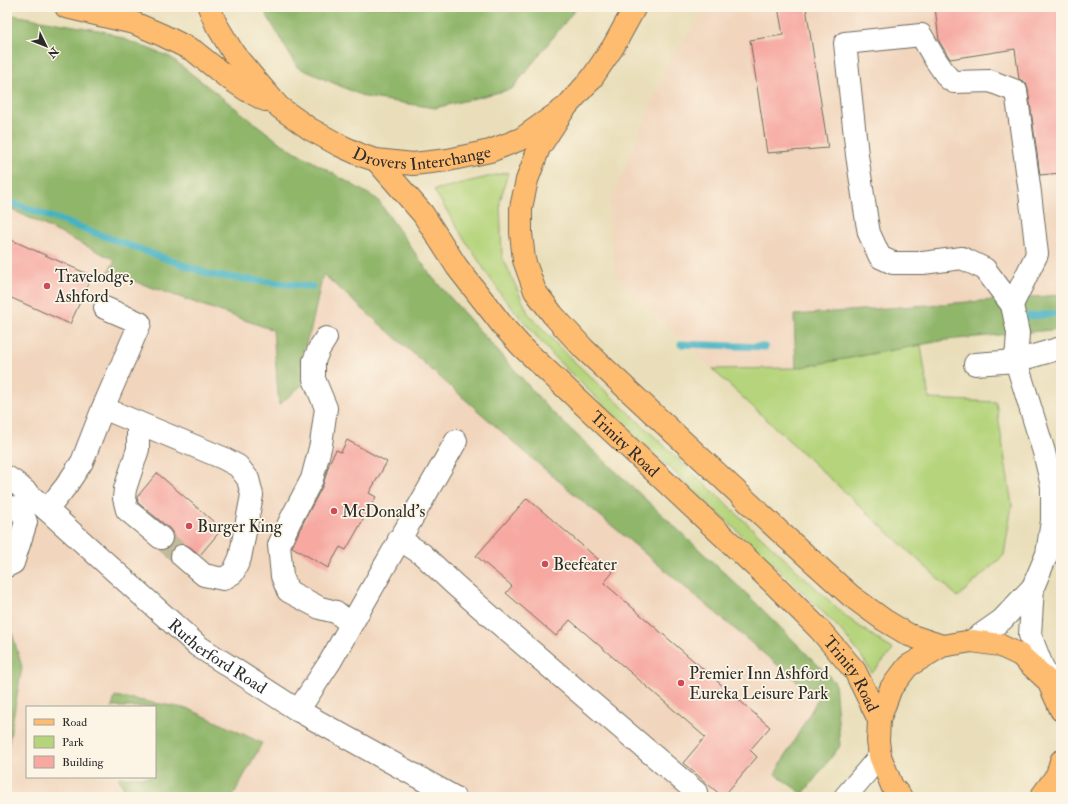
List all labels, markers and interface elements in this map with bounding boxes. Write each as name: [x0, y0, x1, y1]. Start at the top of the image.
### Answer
north arrow: [26, 26, 66, 66]
text: N: [44, 44, 62, 61]
street label: Drovers Interchange: [349, 141, 493, 175]
place label: Travelodge, Ashford: [54, 266, 133, 307]
marker: Travelodge, Ashford: [42, 281, 52, 291]
street label: Trinity Road: [586, 407, 664, 482]
place label: McDonald's: [342, 501, 425, 522]
marker: McDonald's: [329, 506, 339, 516]
place label: Burger King: [197, 516, 283, 537]
marker: Burger King: [184, 521, 194, 531]
place label: Beefeater: [553, 554, 617, 575]
marker: Beefeater: [540, 559, 550, 569]
street label: Rutherford Road: [164, 614, 271, 699]
street label: Trinity Road: [819, 632, 884, 716]
place label: Premier Inn Ashford Eureka Leisure Park: [689, 663, 829, 704]
marker: Premier Inn Ashford Eureka Leisure Park: [676, 678, 686, 688]
legend: [26, 706, 156, 778]
text: Road: [62, 715, 87, 730]
text: Park: [62, 735, 84, 750]
text: Building: [62, 755, 105, 770]

